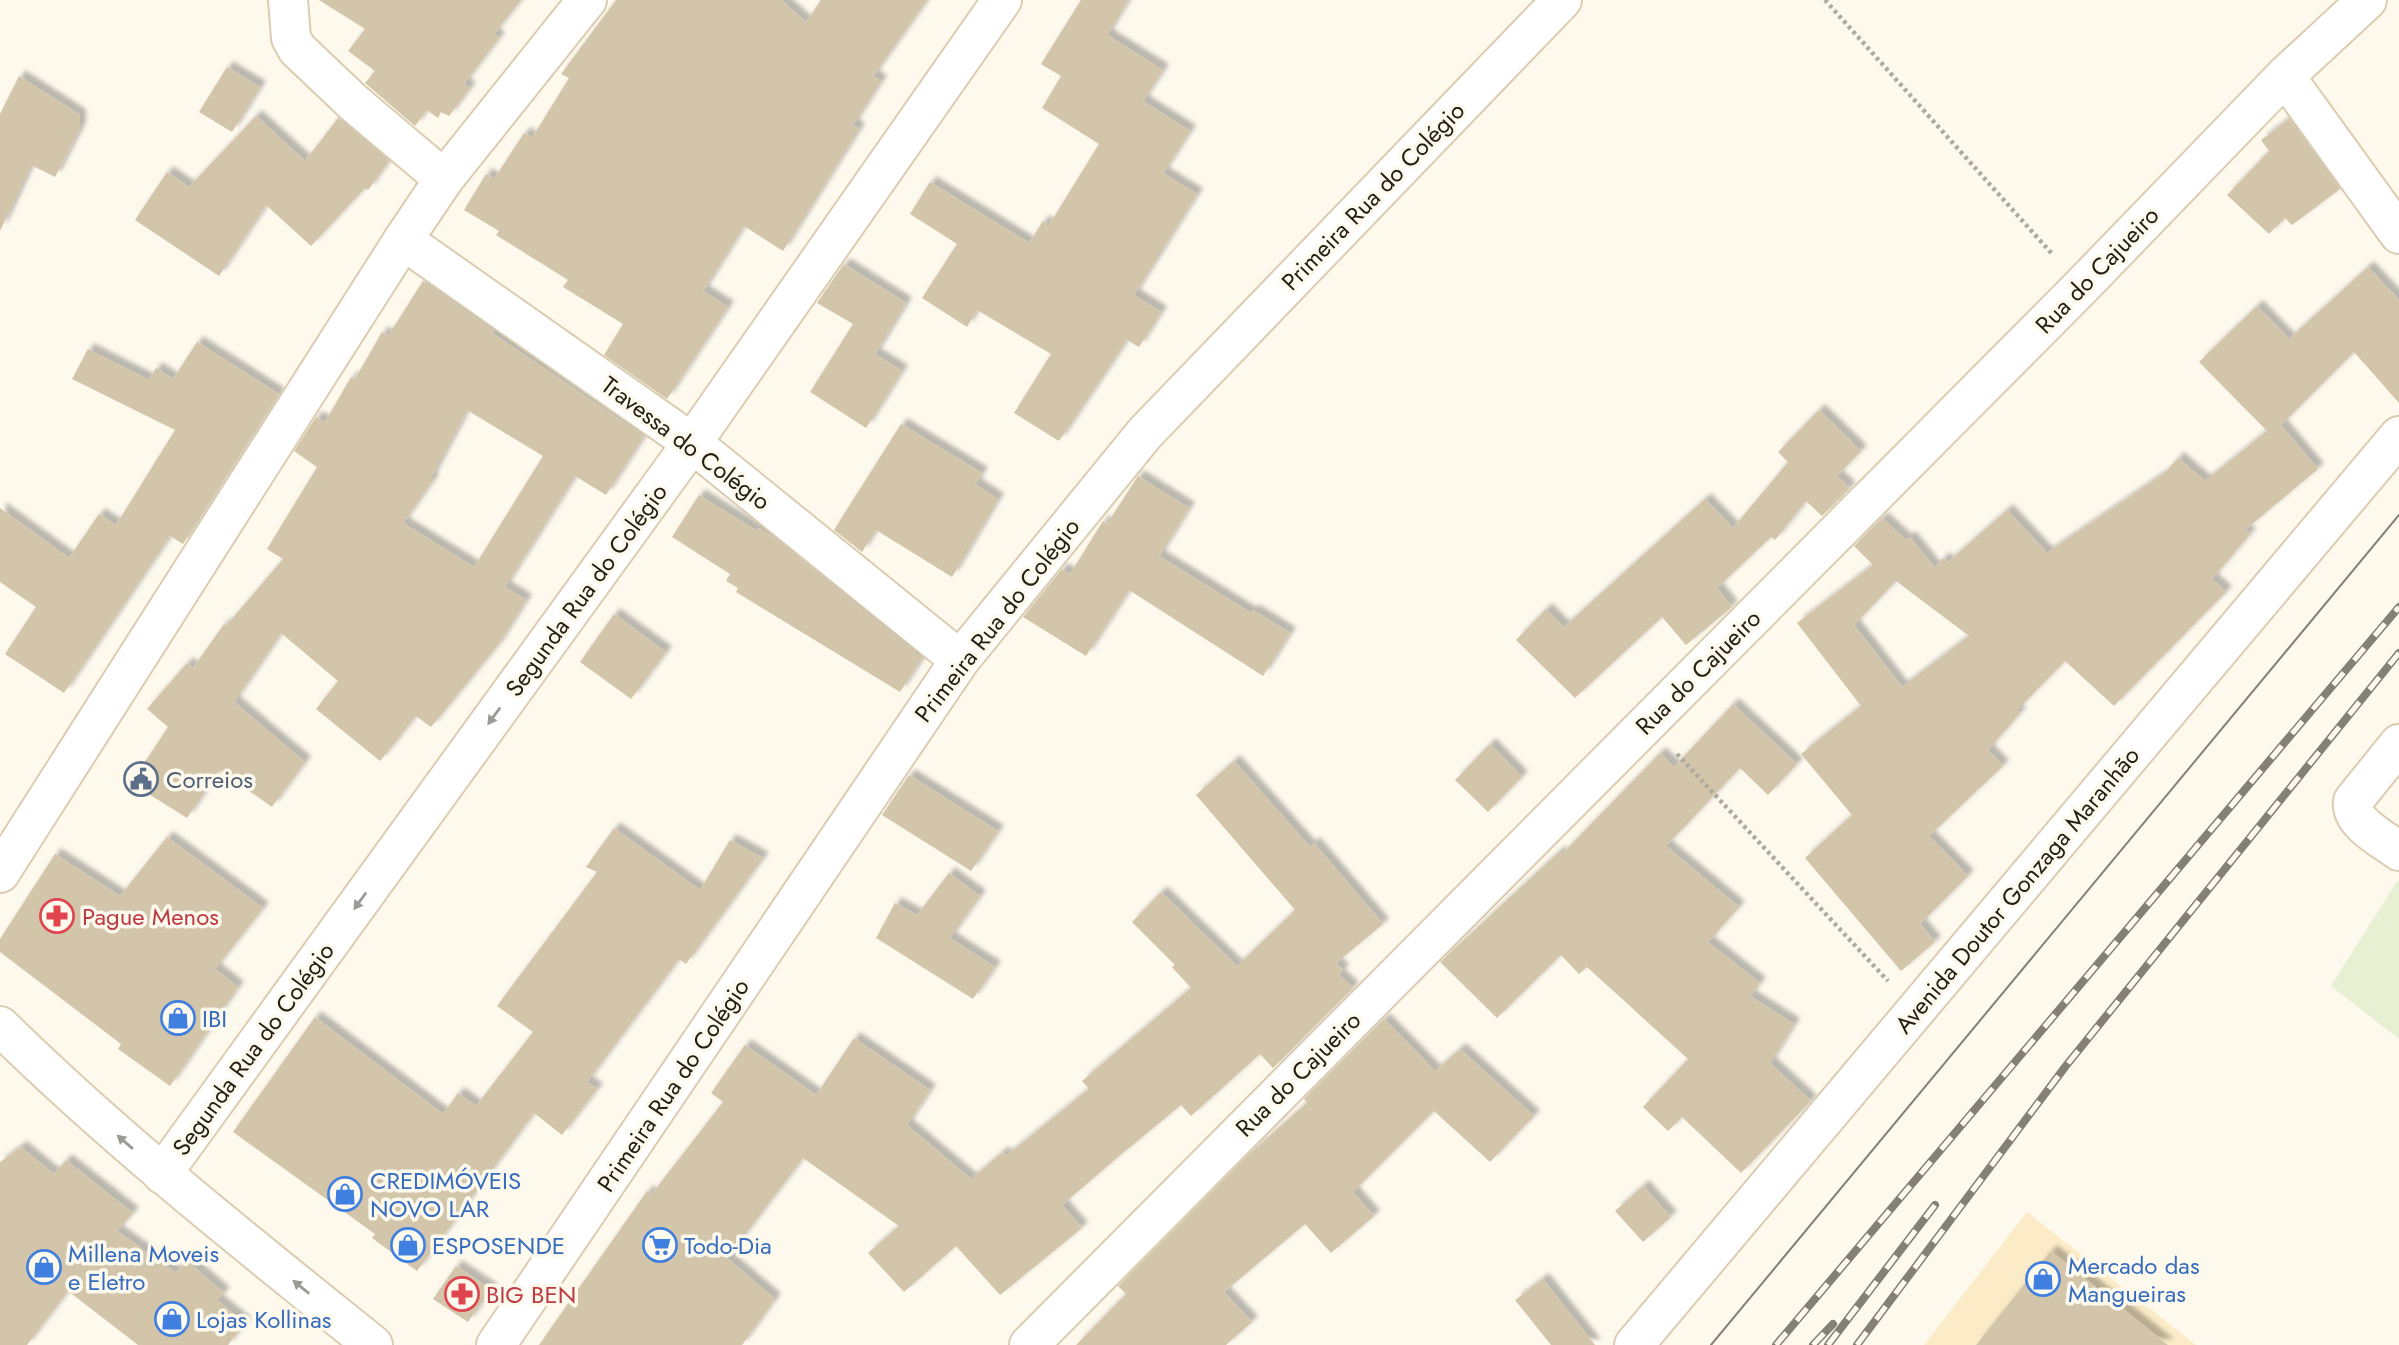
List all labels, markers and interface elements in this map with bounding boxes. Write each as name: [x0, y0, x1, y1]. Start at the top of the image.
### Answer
street label: Primeira Rua do Colégio: [1273, 94, 1473, 298]
street label: Rua do Cajueiro: [2027, 199, 2167, 341]
street label: Travessa do Colégio: [594, 368, 778, 518]
street label: Segunda Rua do Colégio: [497, 476, 675, 704]
street label: Primeira Rua do Colégio: [906, 510, 1088, 730]
street label: Rua do Cajueiro: [1627, 601, 1769, 743]
one-way arrow: [487, 707, 501, 726]
street label: Avenida Doutor Gonzaga Maranhão: [1886, 739, 2148, 1041]
public building icon: Correios: [122, 760, 160, 798]
place label: Correios: [166, 762, 253, 797]
one-way arrow: [353, 892, 367, 910]
pharmacy icon: Pague Menos: [38, 897, 76, 935]
place label: Pague Menos: [82, 899, 219, 934]
street label: Segunda Rua do Colégio: [164, 935, 342, 1163]
street label: Primeira Rua do Colégio: [588, 971, 758, 1199]
shop icon: IBI: [159, 999, 197, 1037]
place label: IBI: [202, 1001, 227, 1036]
street label: Rua do Cajueiro: [1227, 1003, 1369, 1145]
one-way arrow: [116, 1134, 134, 1150]
place label: CREDIMÓVEIS NOVO LAR: [370, 1163, 521, 1226]
shop icon: CREDIMÓVEIS NOVO LAR: [326, 1175, 364, 1213]
shop icon: ESPOSENDE: [389, 1226, 427, 1264]
supermarket icon: Todo-Dia: [641, 1226, 679, 1264]
place label: ESPOSENDE: [432, 1228, 565, 1263]
place label: Todo-Dia: [684, 1228, 772, 1263]
place label: Millena Moveis e Eletro: [68, 1236, 219, 1299]
shop icon: Millena Moveis e Eletro: [25, 1248, 63, 1286]
place label: Mercado das Mangueiras: [2068, 1248, 2200, 1311]
shop icon: Mercado das Mangueiras: [2024, 1260, 2062, 1298]
pharmacy icon: BIG BEN: [443, 1275, 481, 1313]
place label: BIG BEN: [486, 1277, 576, 1312]
one-way arrow: [292, 1279, 310, 1294]
shop icon: Lojas Kollinas: [153, 1300, 191, 1338]
place label: Lojas Kollinas: [196, 1302, 331, 1337]

